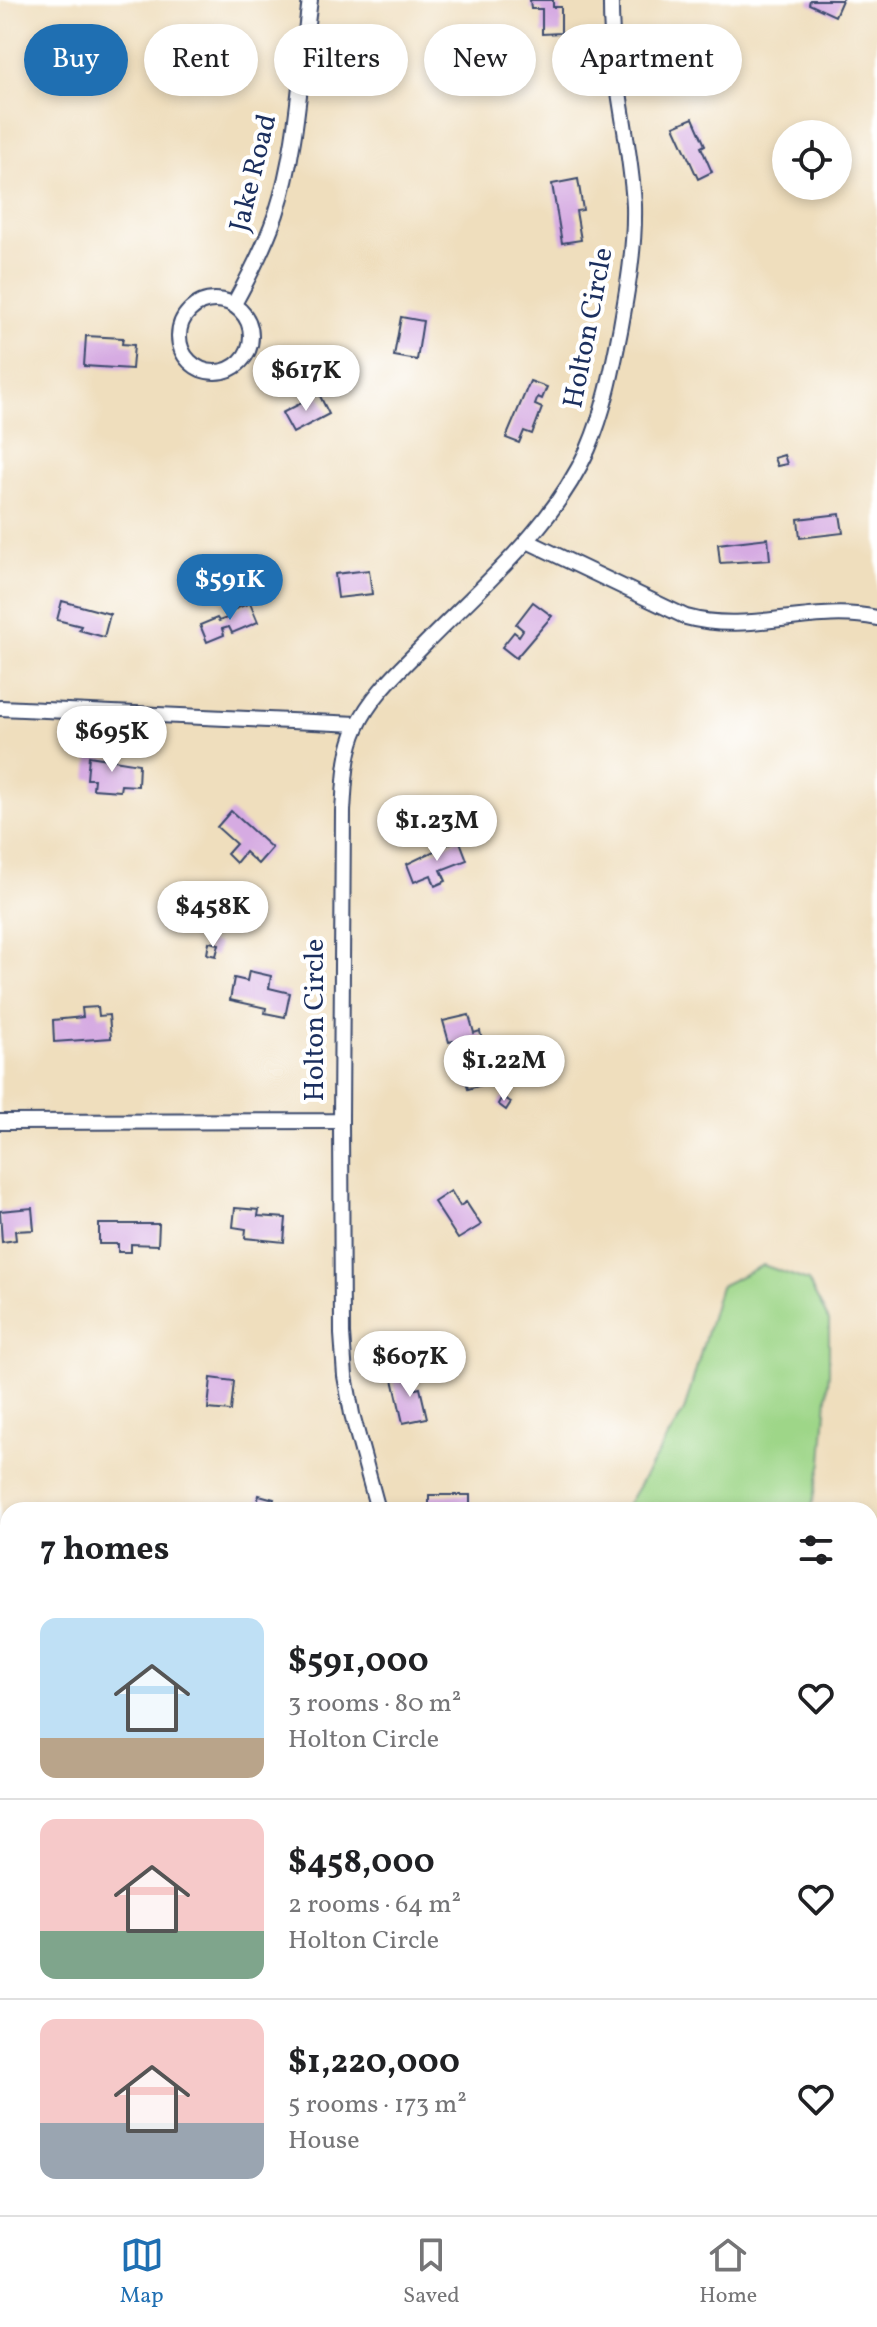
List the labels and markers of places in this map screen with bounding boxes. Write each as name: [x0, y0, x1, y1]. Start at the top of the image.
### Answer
pin: $617K: [250, 345, 362, 413]
pin: $591K: [174, 554, 286, 622]
pin: $695K: [56, 706, 168, 774]
pin: $1.23M: [372, 795, 502, 863]
pin: $458K: [157, 881, 269, 949]
pin: $1.22M: [439, 1035, 569, 1103]
pin: $607K: [354, 1331, 466, 1399]

